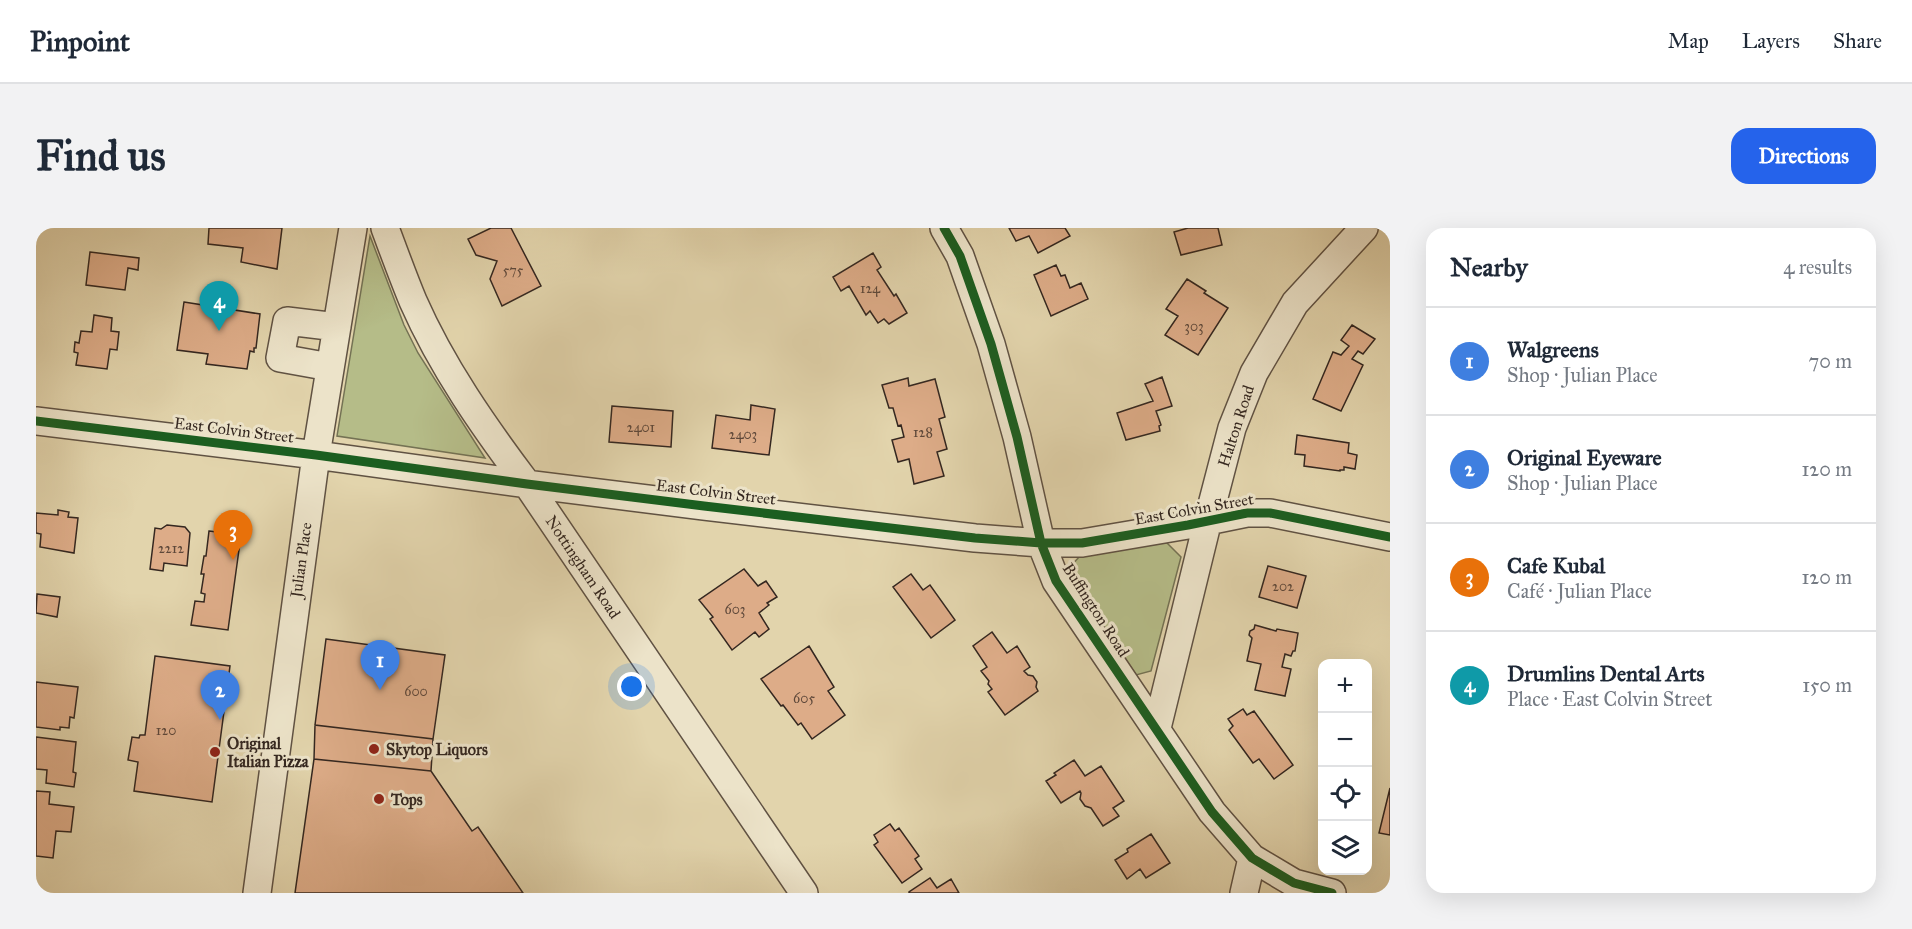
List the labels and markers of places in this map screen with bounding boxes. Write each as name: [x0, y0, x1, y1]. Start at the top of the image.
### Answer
pin: 4: [200, 282, 238, 331]
pin: 3: [214, 510, 252, 560]
pin: 1: [360, 640, 400, 690]
pin: 2: [200, 670, 240, 720]
place label: Original Italian Pizza: [227, 734, 310, 771]
place label: Skytop Liquors: [386, 740, 488, 760]
marker: Skytop Liquors: [367, 742, 381, 756]
marker: Original Italian Pizza: [208, 745, 222, 759]
place label: Tops: [390, 790, 423, 810]
marker: Tops: [372, 792, 386, 806]

